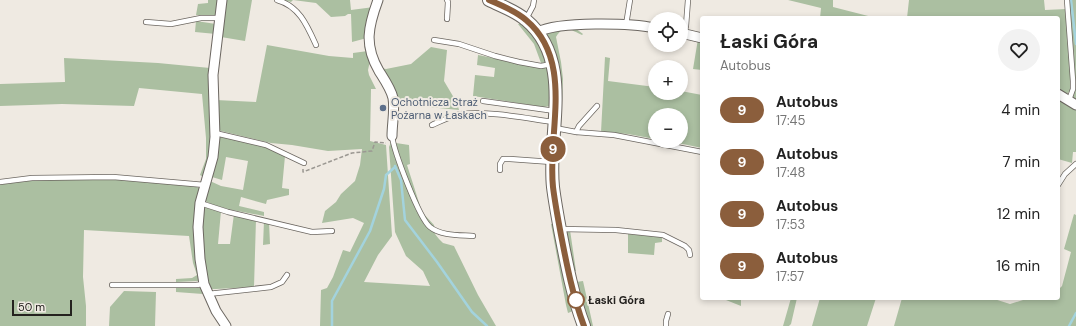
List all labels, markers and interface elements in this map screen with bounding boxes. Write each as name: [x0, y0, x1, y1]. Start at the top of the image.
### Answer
map controls: [648, 12, 688, 148]
button: locate: [648, 12, 688, 52]
text: Łaski Góra: [720, 29, 818, 54]
button: heart: [998, 29, 1040, 71]
text: Autobus: [720, 57, 771, 74]
button: +: [648, 60, 688, 100]
text: Autobus: [776, 92, 838, 112]
place label: Ochotnicza Straż Pożarna w Łaskach: [391, 95, 487, 122]
text: 4 min: [1001, 100, 1040, 120]
text: 9: [738, 101, 746, 119]
marker: Ochotnicza Straż Pożarna w Łaskach: [378, 103, 388, 113]
button: −: [648, 108, 688, 148]
text: 17:45: [776, 112, 805, 129]
line badge: 9: [540, 136, 566, 162]
text: 9: [549, 140, 557, 158]
text: Autobus: [776, 144, 838, 164]
text: 7 min: [1002, 152, 1040, 172]
text: 9: [738, 153, 746, 171]
text: 17:48: [776, 164, 805, 181]
text: Autobus: [776, 196, 838, 216]
text: 12 min: [997, 204, 1040, 224]
text: 9: [738, 205, 746, 223]
text: 17:53: [776, 216, 805, 233]
text: Autobus: [776, 248, 838, 268]
text: 16 min: [996, 256, 1040, 276]
text: 9: [738, 257, 746, 275]
text: 17:57: [776, 268, 804, 285]
marker: Łaski Góra: [567, 291, 585, 309]
place label: Łaski Góra: [588, 293, 645, 307]
scale bar: [12, 298, 72, 317]
text: 50 m: [18, 300, 45, 314]

